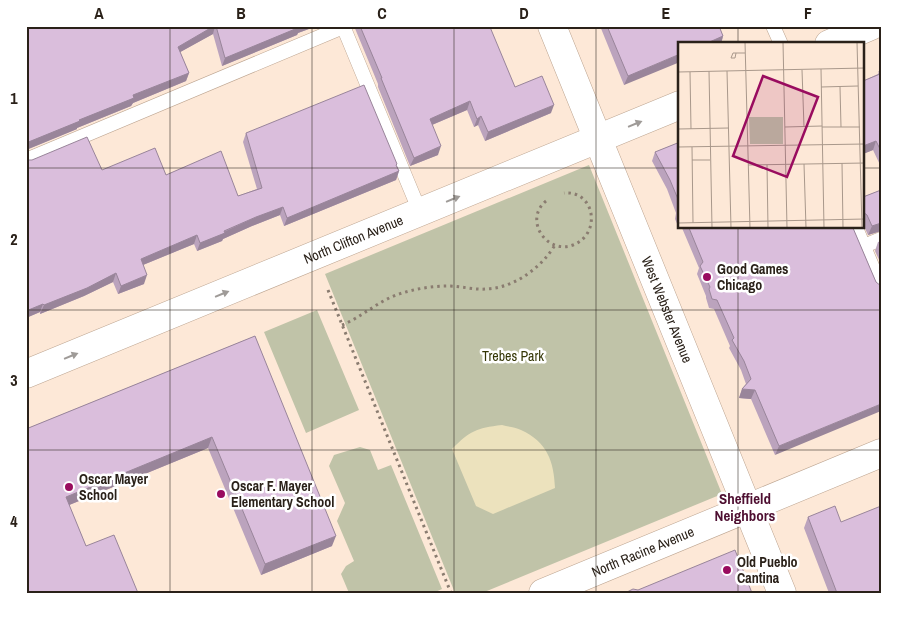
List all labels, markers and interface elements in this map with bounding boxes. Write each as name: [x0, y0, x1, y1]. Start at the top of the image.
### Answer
text: A: [94, 2, 104, 24]
text: B: [236, 2, 246, 24]
text: C: [377, 2, 387, 24]
text: D: [519, 2, 529, 24]
text: E: [662, 2, 671, 24]
text: F: [804, 2, 812, 24]
inset map: [678, 42, 864, 229]
text: 1: [10, 87, 18, 109]
one-way arrow: [628, 119, 642, 127]
one-way arrow: [446, 194, 460, 202]
street label: North Clifton Avenue: [301, 211, 406, 268]
text: 2: [10, 228, 18, 250]
street label: West Webster Avenue: [637, 254, 697, 365]
place label: Good Games Chicago: [717, 260, 788, 294]
marker: Good Games Chicago: [701, 271, 713, 283]
one-way arrow: [214, 290, 229, 297]
park label: Trebes Park: [482, 347, 544, 365]
one-way arrow: [64, 352, 79, 360]
text: 3: [10, 369, 18, 391]
place label: Oscar Mayer School: [79, 470, 148, 504]
place label: Oscar F. Mayer Elementary School: [231, 477, 334, 511]
marker: Oscar Mayer School: [63, 481, 75, 493]
marker: Oscar F. Mayer Elementary School: [215, 488, 227, 500]
district label: Sheffield Neighbors: [715, 488, 776, 526]
text: 4: [10, 510, 18, 532]
street label: North Racine Avenue: [589, 522, 697, 581]
place label: Old Pueblo Cantina: [737, 553, 798, 587]
marker: Old Pueblo Cantina: [721, 564, 733, 576]

